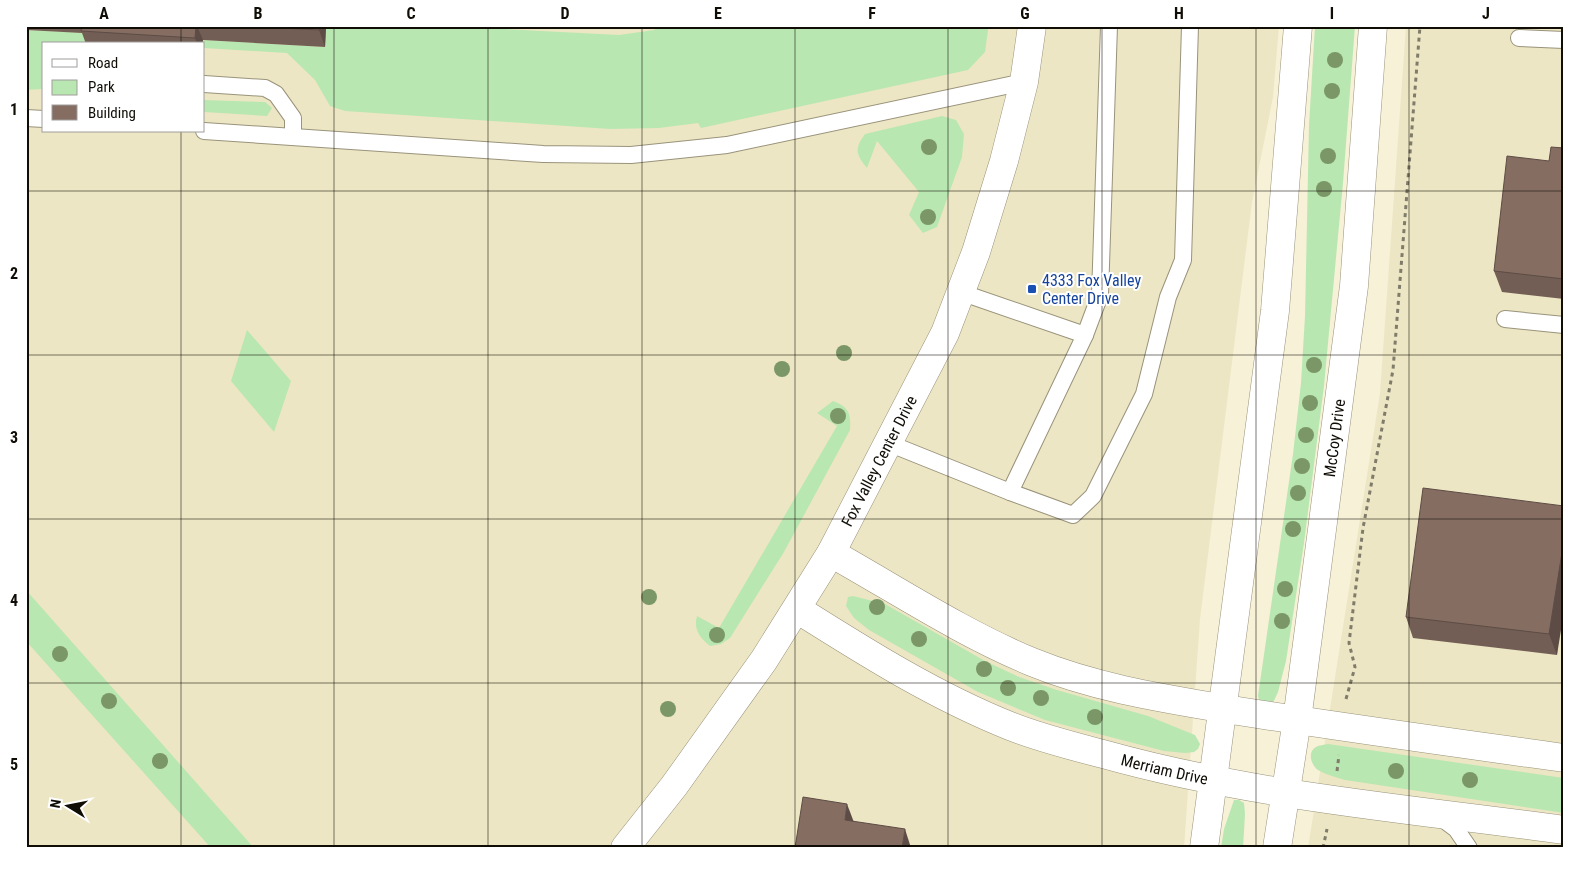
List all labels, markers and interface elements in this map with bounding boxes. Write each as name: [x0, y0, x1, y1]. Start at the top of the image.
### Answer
text: A: [99, 4, 109, 23]
text: B: [254, 4, 263, 23]
text: C: [406, 4, 416, 23]
text: D: [560, 4, 570, 23]
text: E: [714, 4, 722, 23]
text: F: [868, 4, 876, 23]
text: G: [1020, 4, 1030, 23]
text: H: [1174, 4, 1184, 23]
text: I: [1330, 4, 1334, 23]
text: J: [1482, 4, 1490, 23]
legend: [42, 42, 205, 132]
text: Road: [88, 54, 118, 72]
text: Park: [88, 78, 115, 96]
text: 1: [10, 100, 18, 119]
text: Building: [88, 104, 136, 122]
text: 2: [10, 264, 18, 283]
place label: 4333 Fox Valley Center Drive: [1042, 271, 1141, 308]
marker: 4333 Fox Valley Center Drive: [1026, 283, 1038, 295]
street label: Fox Valley Center Drive: [837, 392, 920, 529]
street label: McCoy Drive: [1319, 398, 1349, 478]
text: 3: [10, 428, 18, 447]
text: 4: [10, 591, 18, 610]
street label: Merriam Drive: [1119, 750, 1210, 788]
text: 5: [10, 755, 18, 774]
north arrow: [42, 782, 92, 832]
text: N: [47, 798, 64, 809]

